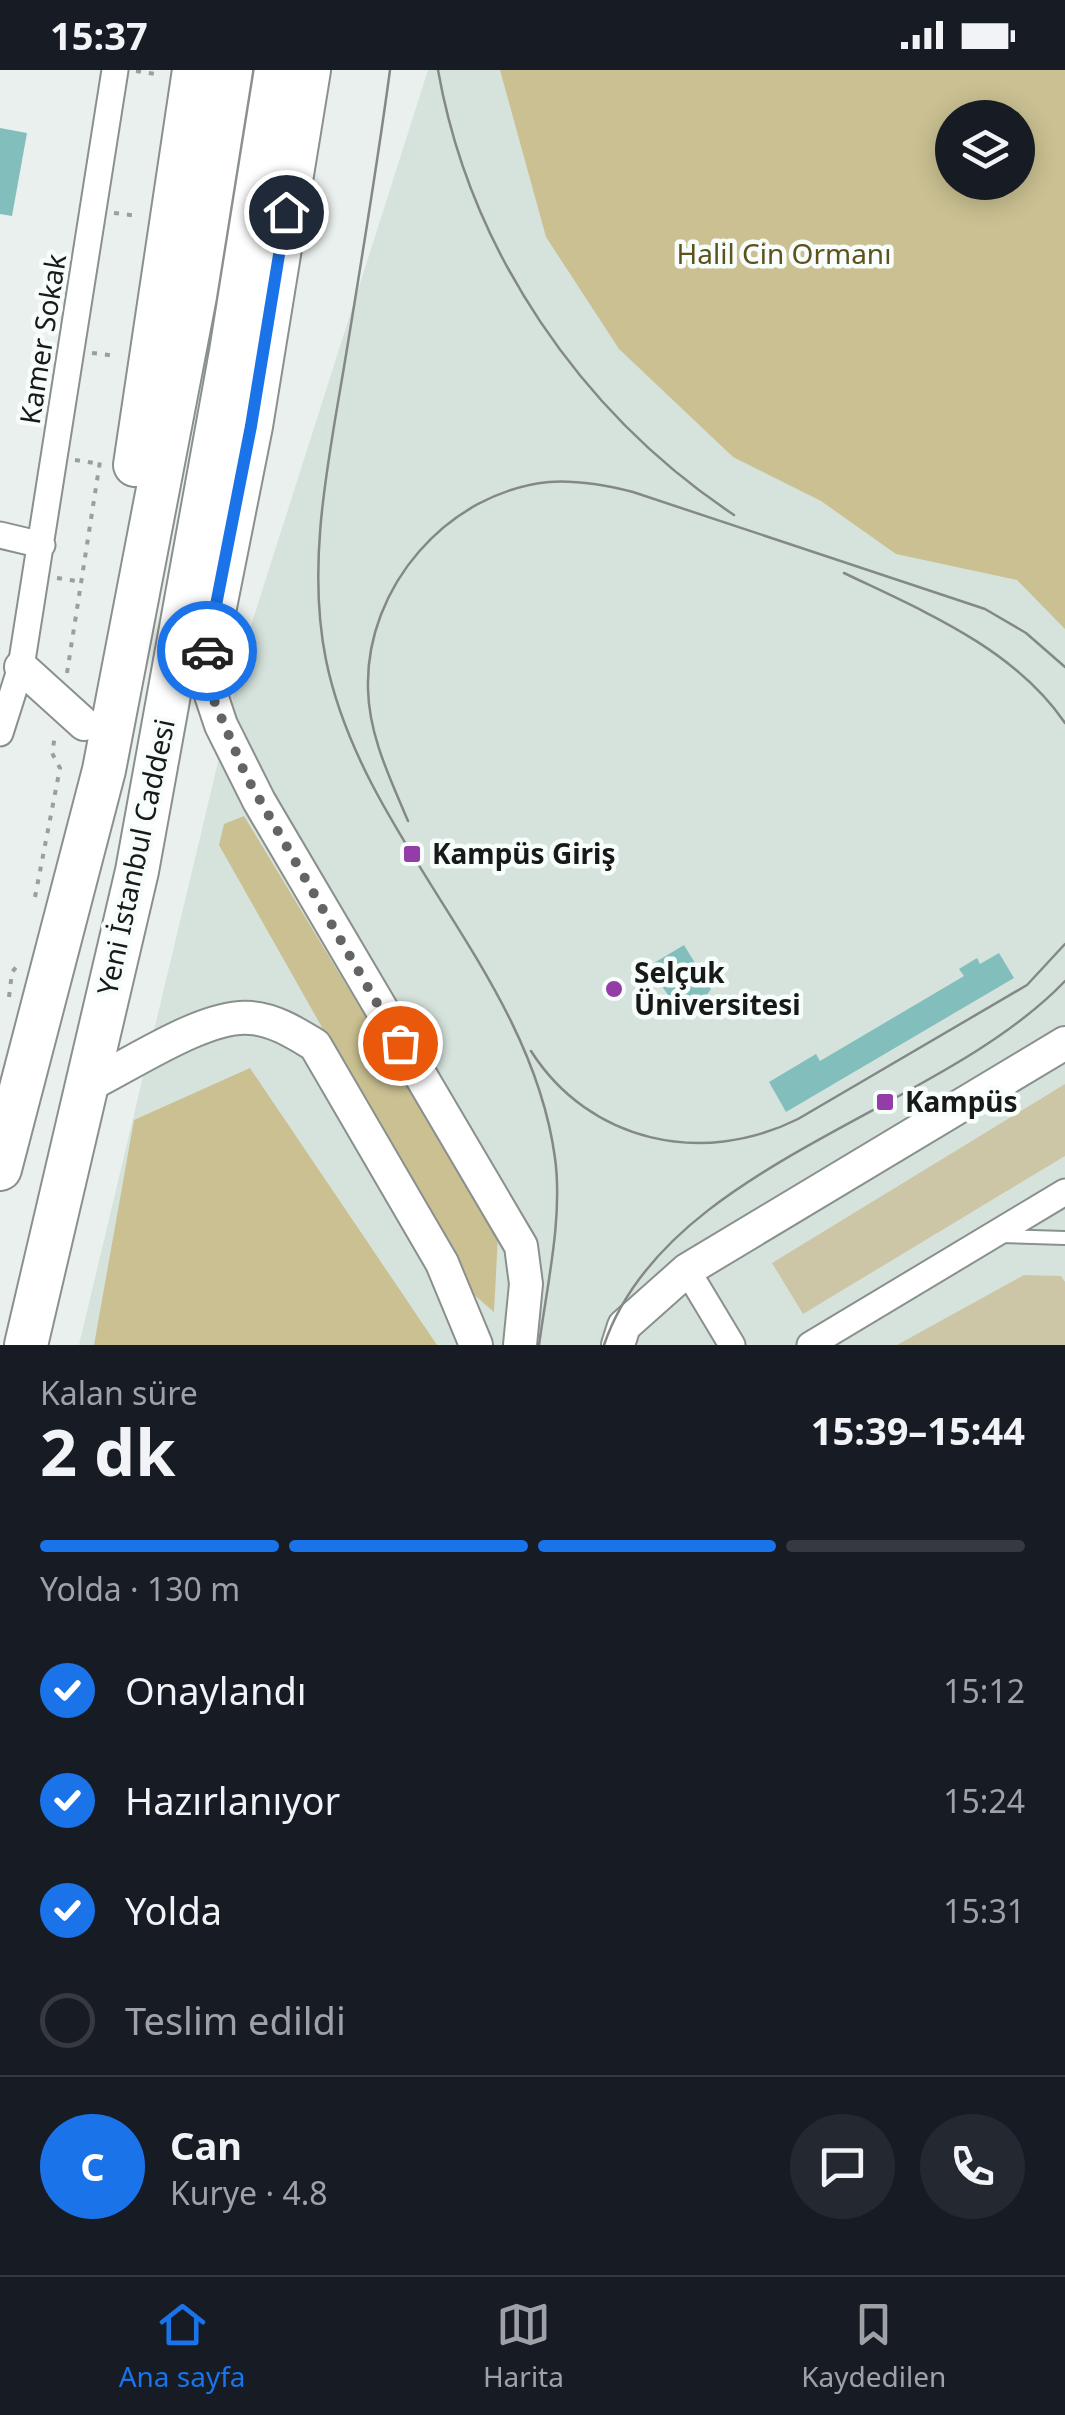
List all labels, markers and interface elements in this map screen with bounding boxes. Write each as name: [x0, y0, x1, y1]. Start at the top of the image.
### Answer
text: 15:37: [50, 9, 148, 61]
map controls: [935, 100, 1035, 200]
button: layers: [935, 100, 1035, 200]
pin: [244, 170, 329, 255]
icon: home: [259, 185, 314, 240]
park label: Halil Cin Ormanı: [677, 234, 891, 272]
street label: Kamer Sokak: [10, 251, 74, 427]
courier: [157, 601, 257, 701]
icon: car: [180, 624, 235, 679]
street label: Yeni İstanbul Caddesi: [87, 715, 183, 998]
place label: Kampüs Giriş: [432, 834, 616, 872]
marker: Kampüs Giriş: [401, 843, 423, 865]
place label: Selçuk Üniversitesi: [634, 953, 801, 1023]
marker: Selçuk Üniversitesi: [603, 978, 625, 1000]
pin: [358, 1001, 443, 1086]
icon: bag: [373, 1016, 428, 1071]
place label: Kampüs: [905, 1082, 1018, 1120]
marker: Kampüs: [874, 1091, 896, 1113]
text: Kalan süre: [40, 1371, 198, 1414]
text: 15:39–15:44: [811, 1404, 1025, 1456]
text: 2 dk: [40, 1407, 175, 1495]
text: Yolda · 130 m: [40, 1567, 240, 1610]
icon: check: [40, 1663, 95, 1718]
text: Onaylandı: [125, 1664, 307, 1716]
text: 15:12: [943, 1669, 1025, 1712]
icon: check: [40, 1773, 95, 1828]
text: Hazırlanıyor: [125, 1774, 340, 1826]
text: 15:24: [943, 1779, 1025, 1822]
icon: check: [40, 1883, 95, 1938]
text: Yolda: [125, 1884, 222, 1936]
text: 15:31: [943, 1889, 1025, 1932]
text: Teslim edildi: [125, 1994, 346, 2046]
button: chat: [790, 2114, 895, 2219]
button: phone: [920, 2114, 1025, 2219]
text: Can: [170, 2119, 242, 2171]
text: C: [80, 2140, 105, 2192]
text: Kurye · 4.8: [170, 2171, 328, 2214]
tab: Ana sayfa: [119, 2297, 246, 2395]
tab: Harita: [483, 2297, 564, 2395]
tab: Kaydedilen: [801, 2297, 946, 2395]

